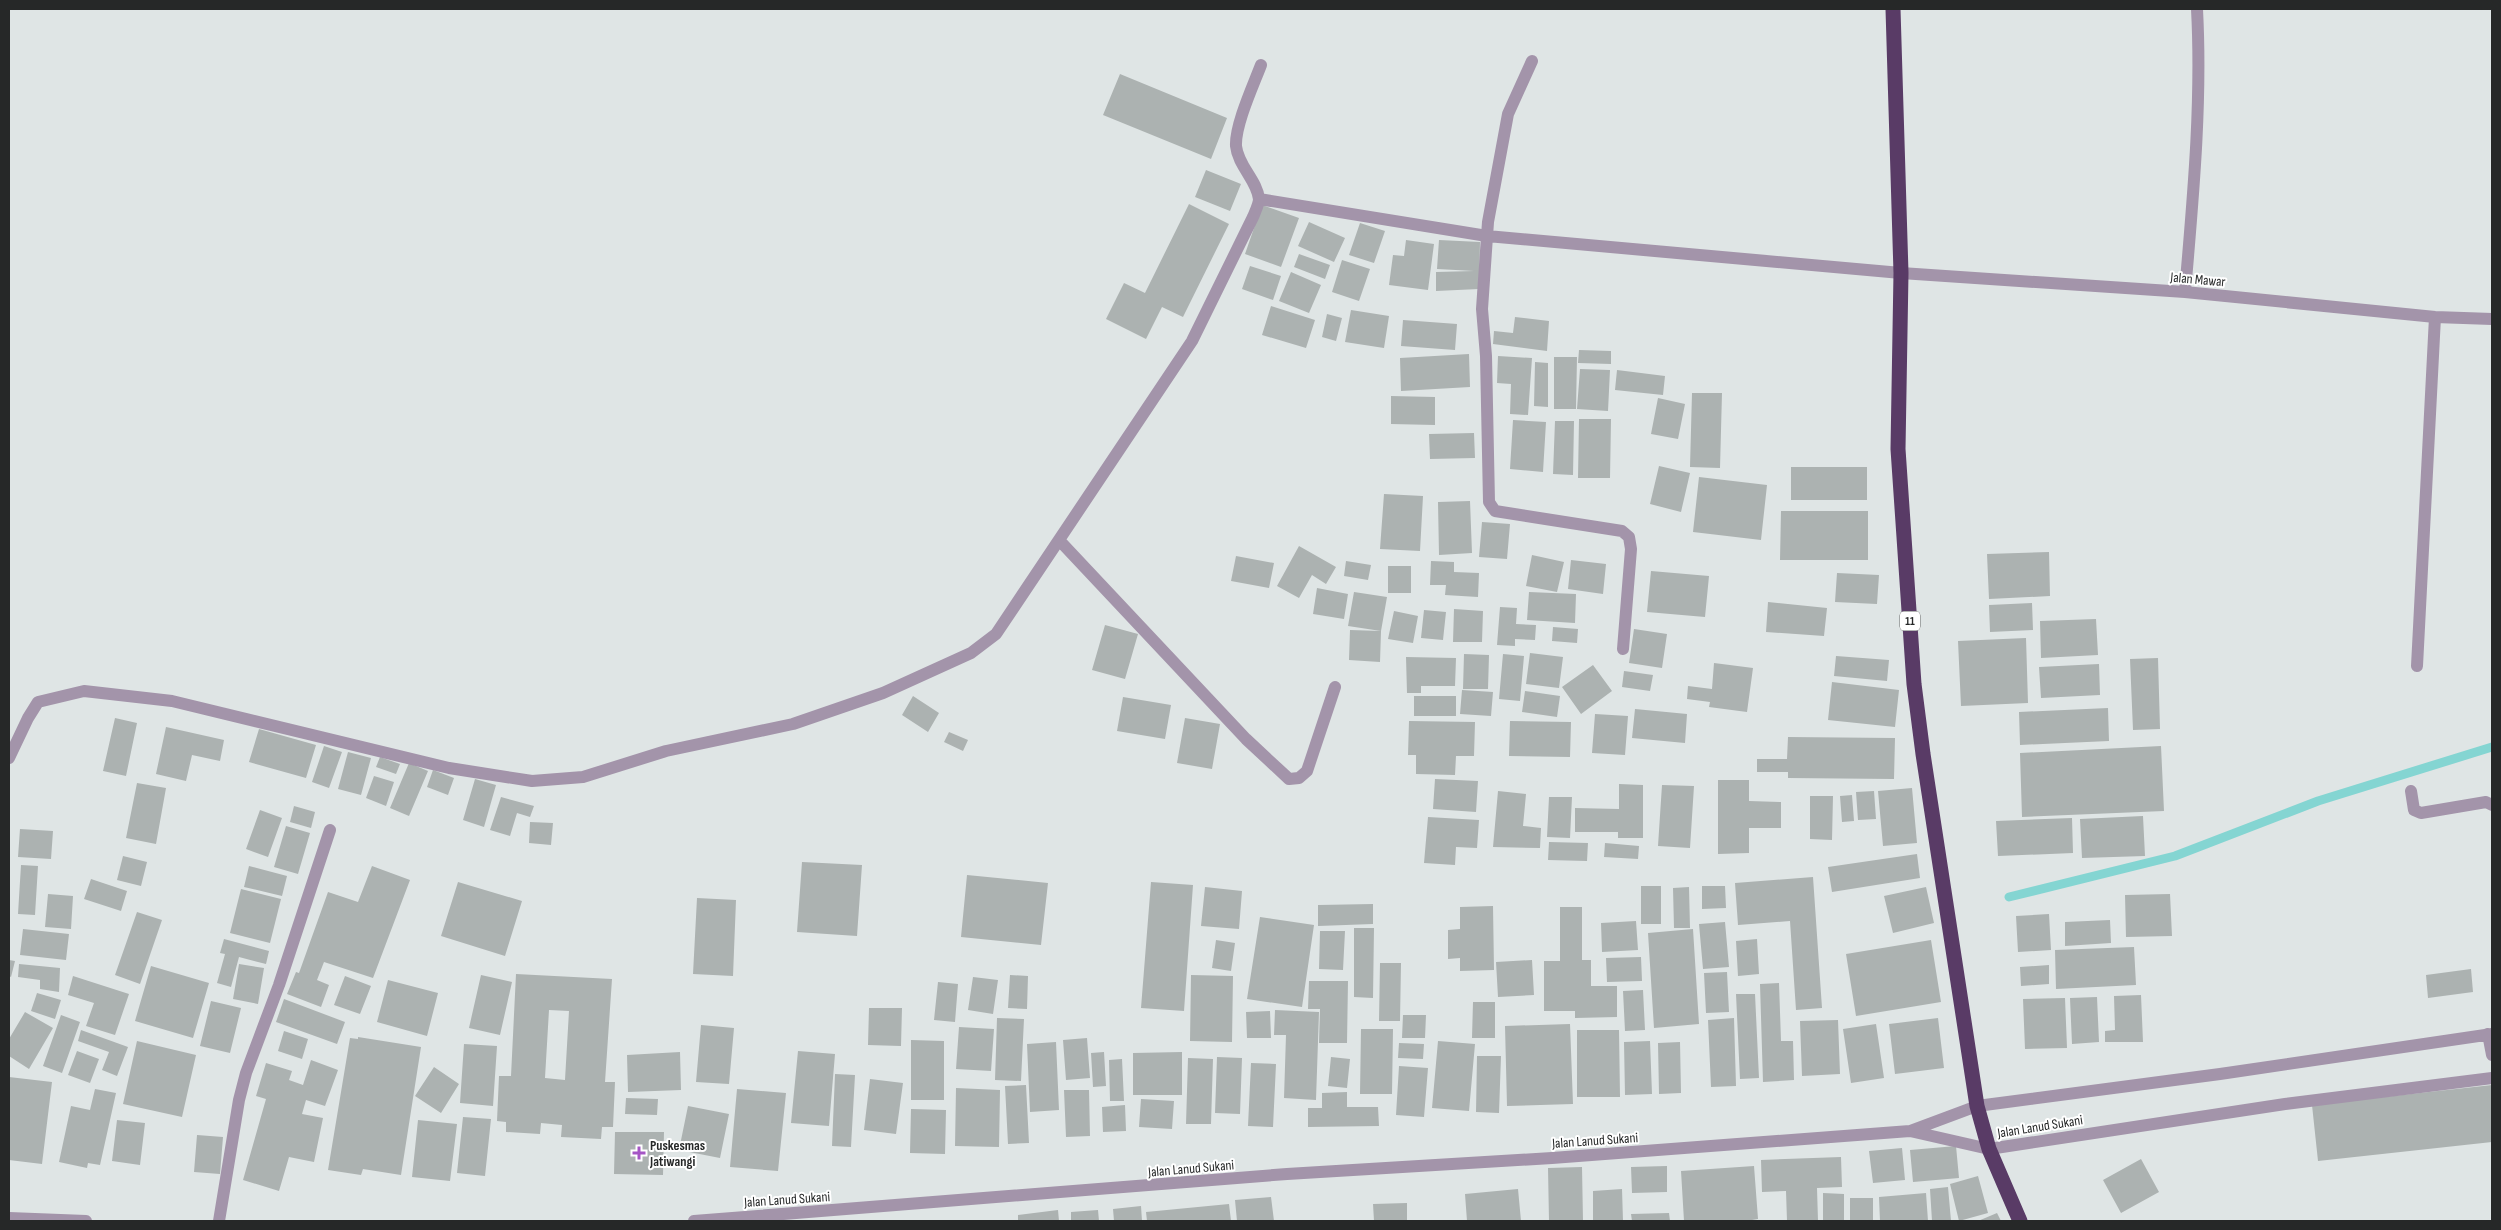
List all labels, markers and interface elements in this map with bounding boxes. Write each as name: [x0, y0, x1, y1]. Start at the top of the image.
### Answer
street label: Jalan Mawar: [2169, 269, 2226, 290]
road number: 11: [1900, 612, 1920, 630]
street label: Jalan Lanud Sukani: [1995, 1111, 2084, 1142]
street label: Jalan Lanud Sukani: [1550, 1129, 1639, 1152]
place label: Puskesmas Jatiwangi: [649, 1137, 705, 1170]
marker: Puskesmas Jatiwangi: [632, 1146, 646, 1160]
street label: Jalan Lanud Sukani: [1146, 1156, 1235, 1181]
street label: Jalan Lanud Sukani: [742, 1188, 831, 1211]

